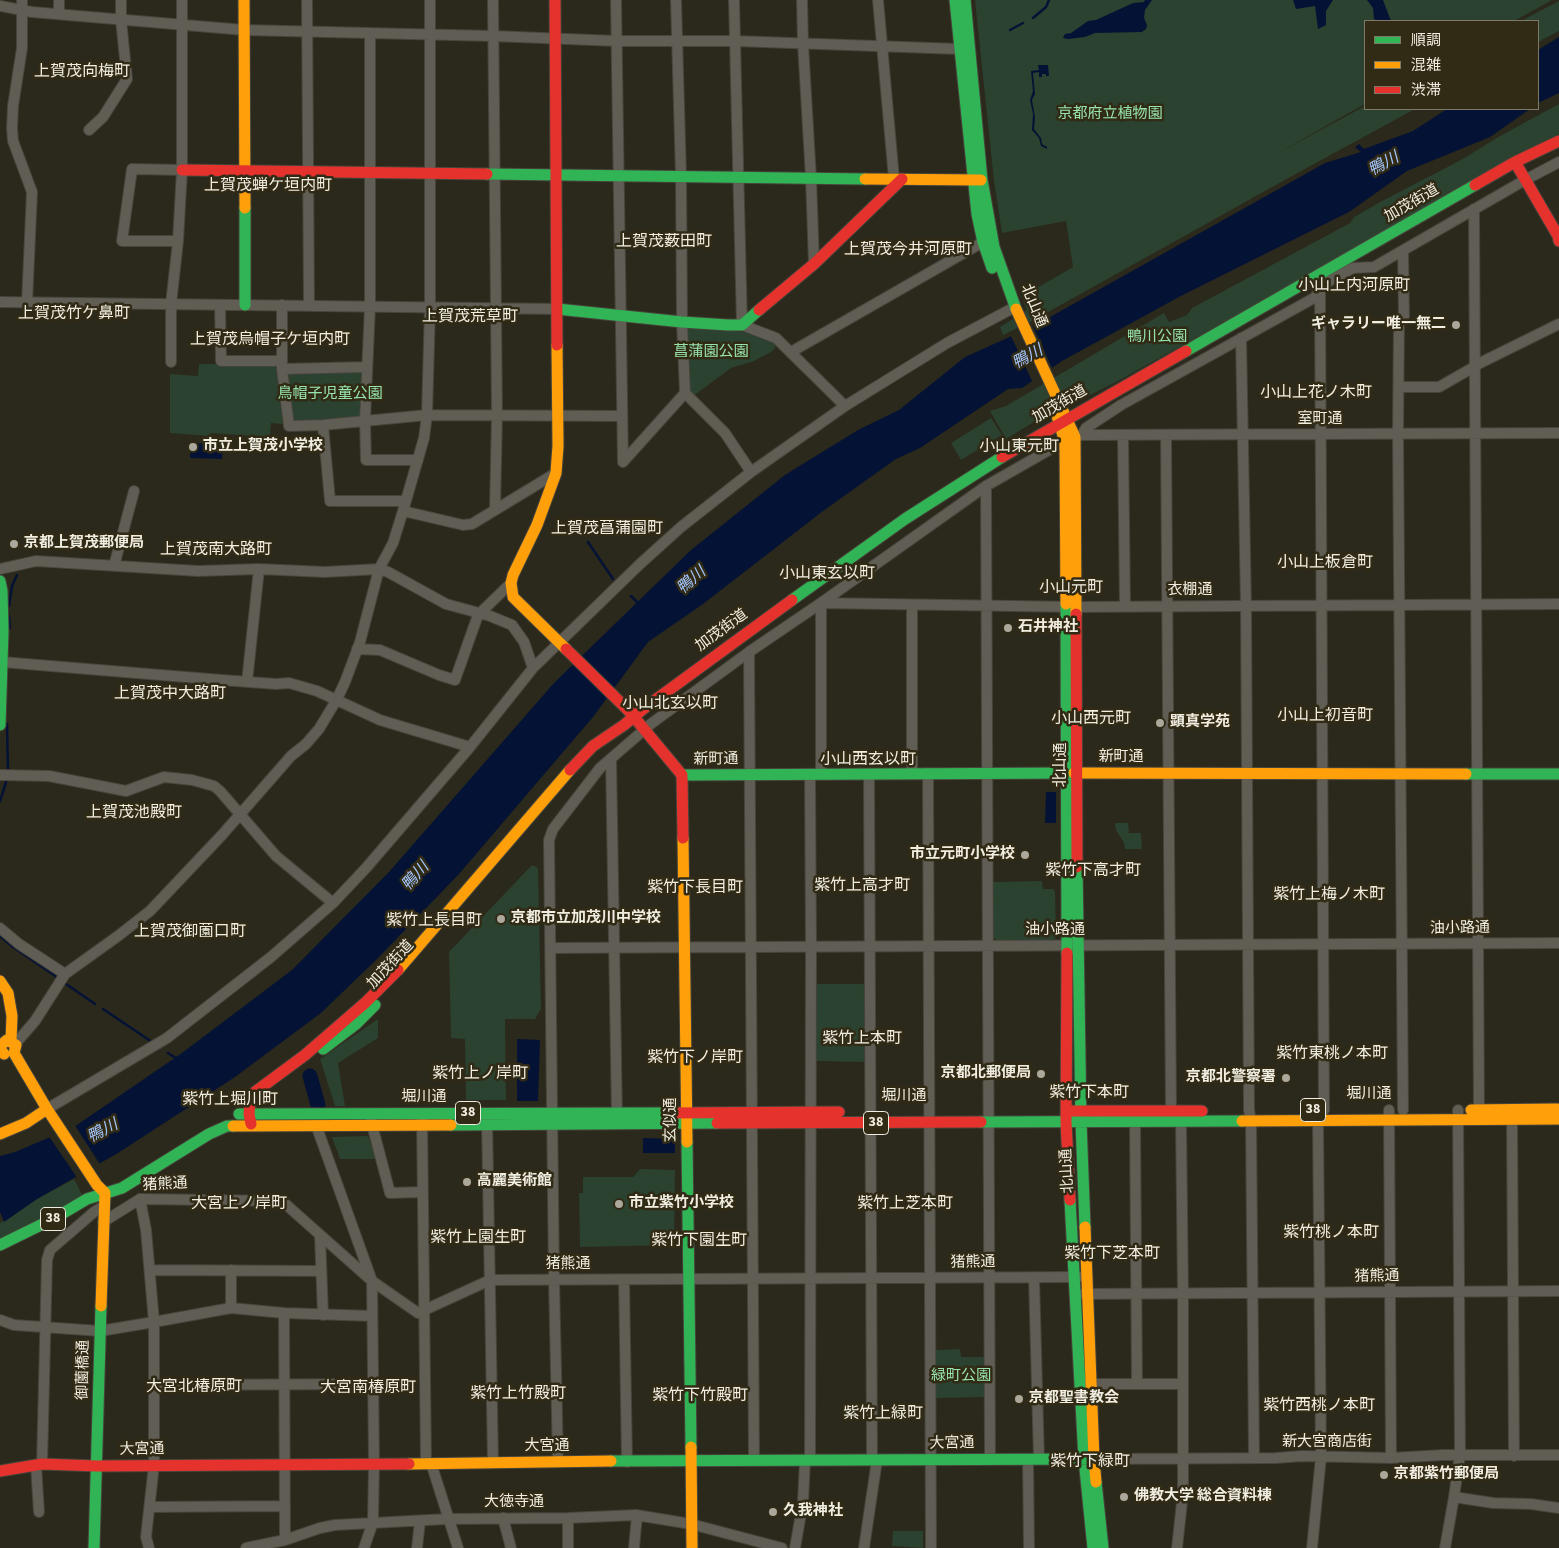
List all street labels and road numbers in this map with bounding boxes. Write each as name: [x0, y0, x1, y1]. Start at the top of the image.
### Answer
street label: 加茂街道: [1382, 181, 1442, 227]
street label: 北山通: [1016, 282, 1050, 330]
street label: 加茂街道: [1030, 382, 1090, 428]
street label: 室町通: [1298, 411, 1342, 429]
street label: 衣棚通: [1168, 582, 1212, 600]
street label: 加茂街道: [692, 606, 752, 656]
street label: 北山通: [1053, 743, 1071, 787]
street label: 新町通: [1099, 749, 1143, 767]
street label: 新町通: [693, 751, 739, 769]
street label: 油小路通: [1430, 919, 1490, 939]
street label: 油小路通: [1025, 922, 1085, 940]
street label: 加茂街道: [364, 937, 418, 993]
street label: 堀川通: [1347, 1086, 1391, 1104]
street label: 堀川通: [882, 1088, 926, 1106]
street label: 堀川通: [402, 1089, 446, 1107]
street label: 玄似通: [663, 1098, 681, 1142]
road number: 38: [1300, 1098, 1326, 1122]
road number: 38: [456, 1102, 480, 1124]
road number: 38: [864, 1112, 888, 1134]
street label: 北山通: [1058, 1148, 1078, 1194]
street label: 猪熊通: [142, 1175, 188, 1195]
road number: 38: [40, 1208, 66, 1230]
street label: 猪熊通: [950, 1254, 996, 1272]
street label: 猪熊通: [546, 1256, 590, 1274]
street label: 猪熊通: [1354, 1268, 1400, 1286]
street label: 御薗橋通: [74, 1340, 94, 1400]
street label: 新大宮商店街: [1282, 1434, 1372, 1452]
street label: 大宮通: [929, 1435, 975, 1453]
street label: 大宮通: [525, 1438, 569, 1456]
street label: 大宮通: [119, 1441, 165, 1459]
street label: 大徳寺通: [484, 1494, 544, 1512]

